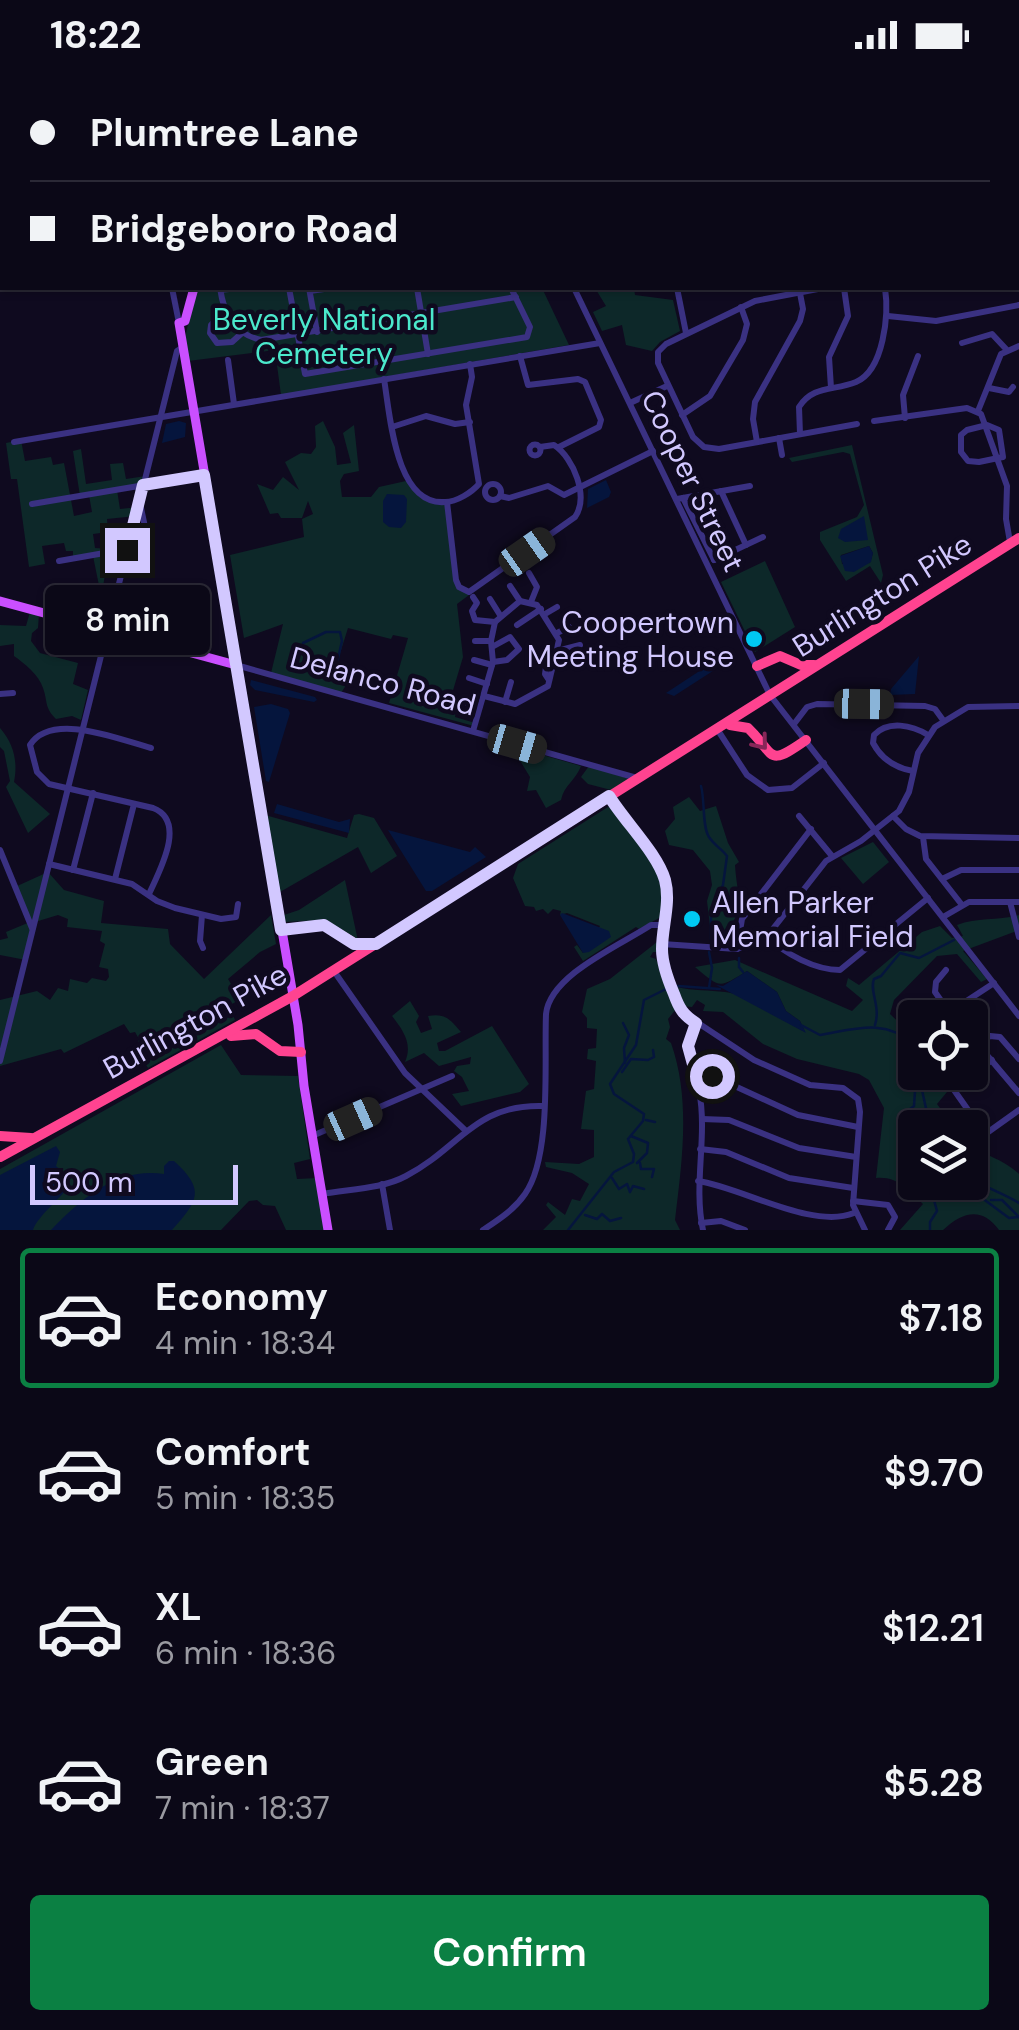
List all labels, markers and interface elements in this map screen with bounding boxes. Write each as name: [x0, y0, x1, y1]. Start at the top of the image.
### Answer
text: 18:22: [50, 10, 141, 60]
text: Plumtree Lane: [90, 108, 359, 158]
text: Bridgeboro Road: [90, 204, 398, 254]
park label: Beverly National Cemetery: [213, 300, 435, 373]
street label: Cooper Street: [632, 384, 754, 578]
car: [494, 523, 560, 581]
street label: Burlington Pike: [785, 524, 979, 666]
route end: [105, 528, 150, 573]
callout: 8 min: [44, 585, 210, 655]
text: 8 min: [85, 599, 170, 641]
place label: Coopertown Meeting House: [527, 603, 734, 676]
marker: Coopertown Meeting House: [743, 628, 765, 650]
street label: Delanco Road: [286, 637, 480, 725]
car: [834, 688, 894, 720]
car: [484, 721, 550, 767]
one-way arrow: [749, 732, 767, 750]
place label: Allen Parker Memorial Field: [712, 883, 914, 956]
marker: Allen Parker Memorial Field: [681, 908, 703, 930]
street label: Burlington Pike: [96, 954, 294, 1088]
map controls: [898, 1000, 988, 1200]
button: locate: [898, 1000, 988, 1090]
route start: [690, 1054, 735, 1099]
car: [319, 1093, 387, 1145]
button: layers: [898, 1110, 988, 1200]
scale bar: [30, 1160, 238, 1204]
text: 500 m: [45, 1164, 133, 1201]
text: Economy: [155, 1272, 328, 1322]
icon: car: [35, 1273, 125, 1363]
text: $7.18: [898, 1293, 984, 1343]
text: 4 min · 18:34: [155, 1322, 335, 1364]
text: Comfort: [155, 1427, 311, 1477]
icon: car: [35, 1428, 125, 1518]
text: $9.70: [884, 1448, 984, 1498]
text: 5 min · 18:35: [155, 1477, 335, 1519]
text: XL: [155, 1582, 202, 1632]
icon: car: [35, 1583, 125, 1673]
text: $12.21: [882, 1603, 984, 1653]
text: 6 min · 18:36: [155, 1632, 336, 1674]
text: Green: [155, 1737, 269, 1787]
icon: car: [35, 1738, 125, 1828]
text: $5.28: [884, 1758, 984, 1808]
text: 7 min · 18:37: [155, 1787, 330, 1829]
button: Confirm: [30, 1895, 989, 2010]

